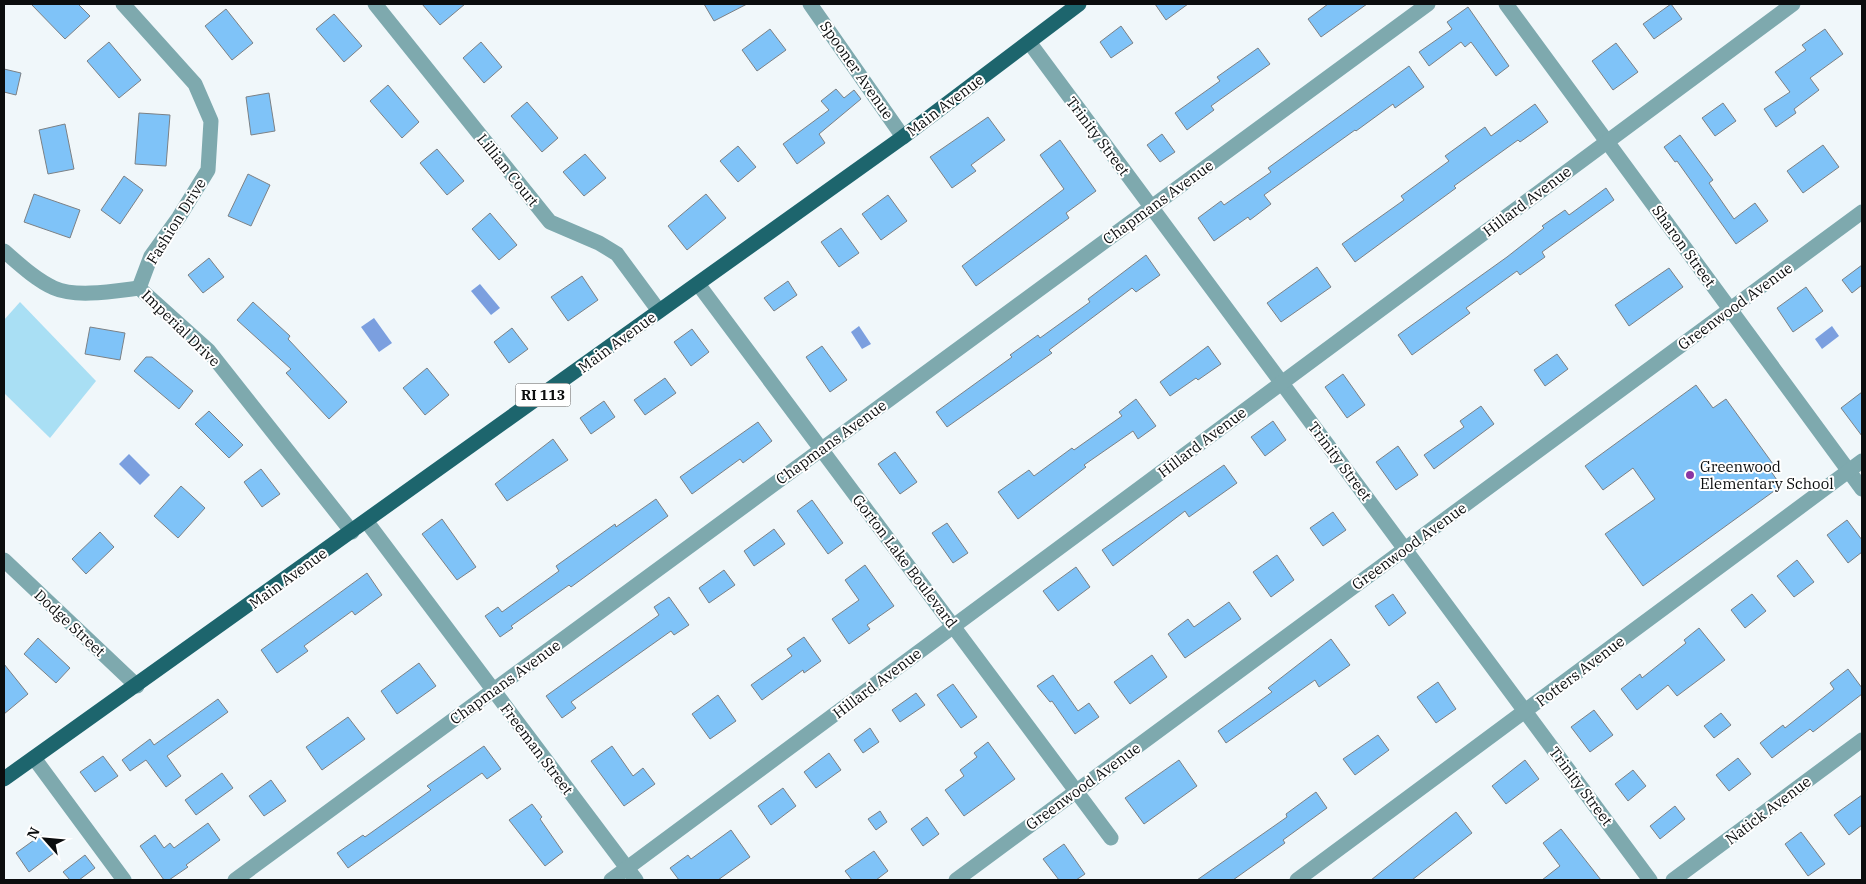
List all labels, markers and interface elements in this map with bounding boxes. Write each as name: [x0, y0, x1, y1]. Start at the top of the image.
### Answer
street label: Spooner Avenue: [816, 17, 898, 123]
street label: Main Avenue: [903, 70, 987, 140]
street label: Trinity Street: [1062, 93, 1134, 179]
street label: Lillian Court: [473, 130, 543, 210]
street label: Chapmans Avenue: [1099, 155, 1217, 249]
street label: Hillard Avenue: [1479, 162, 1575, 240]
street label: Fashion Drive: [142, 175, 210, 267]
street label: Sharon Street: [1648, 201, 1720, 291]
street label: Greenwood Avenue: [1674, 258, 1796, 354]
street label: Imperial Drive: [138, 286, 224, 370]
street label: Main Avenue: [574, 307, 660, 377]
road number: RI 113: [516, 384, 570, 406]
street label: Chapmans Avenue: [772, 395, 890, 489]
street label: Hillard Avenue: [1154, 403, 1250, 481]
street label: Trinity Street: [1304, 418, 1376, 504]
place label: Greenwood Elementary School: [1700, 457, 1834, 493]
marker: Greenwood Elementary School: [1684, 469, 1696, 481]
street label: Gorton Lake Boulevard: [849, 491, 961, 631]
street label: Greenwood Avenue: [1348, 498, 1470, 594]
street label: Main Avenue: [245, 543, 331, 613]
street label: Dodge Street: [31, 585, 109, 661]
street label: Potters Avenue: [1532, 631, 1628, 711]
street label: Chapmans Avenue: [446, 635, 564, 729]
street label: Hillard Avenue: [829, 644, 925, 722]
street label: Freeman Street: [496, 700, 578, 798]
street label: Greenwood Avenue: [1022, 738, 1144, 834]
street label: Trinity Street: [1545, 743, 1617, 829]
street label: Natick Avenue: [1721, 772, 1815, 848]
north arrow: [20, 814, 70, 864]
text: N: [23, 824, 44, 842]

